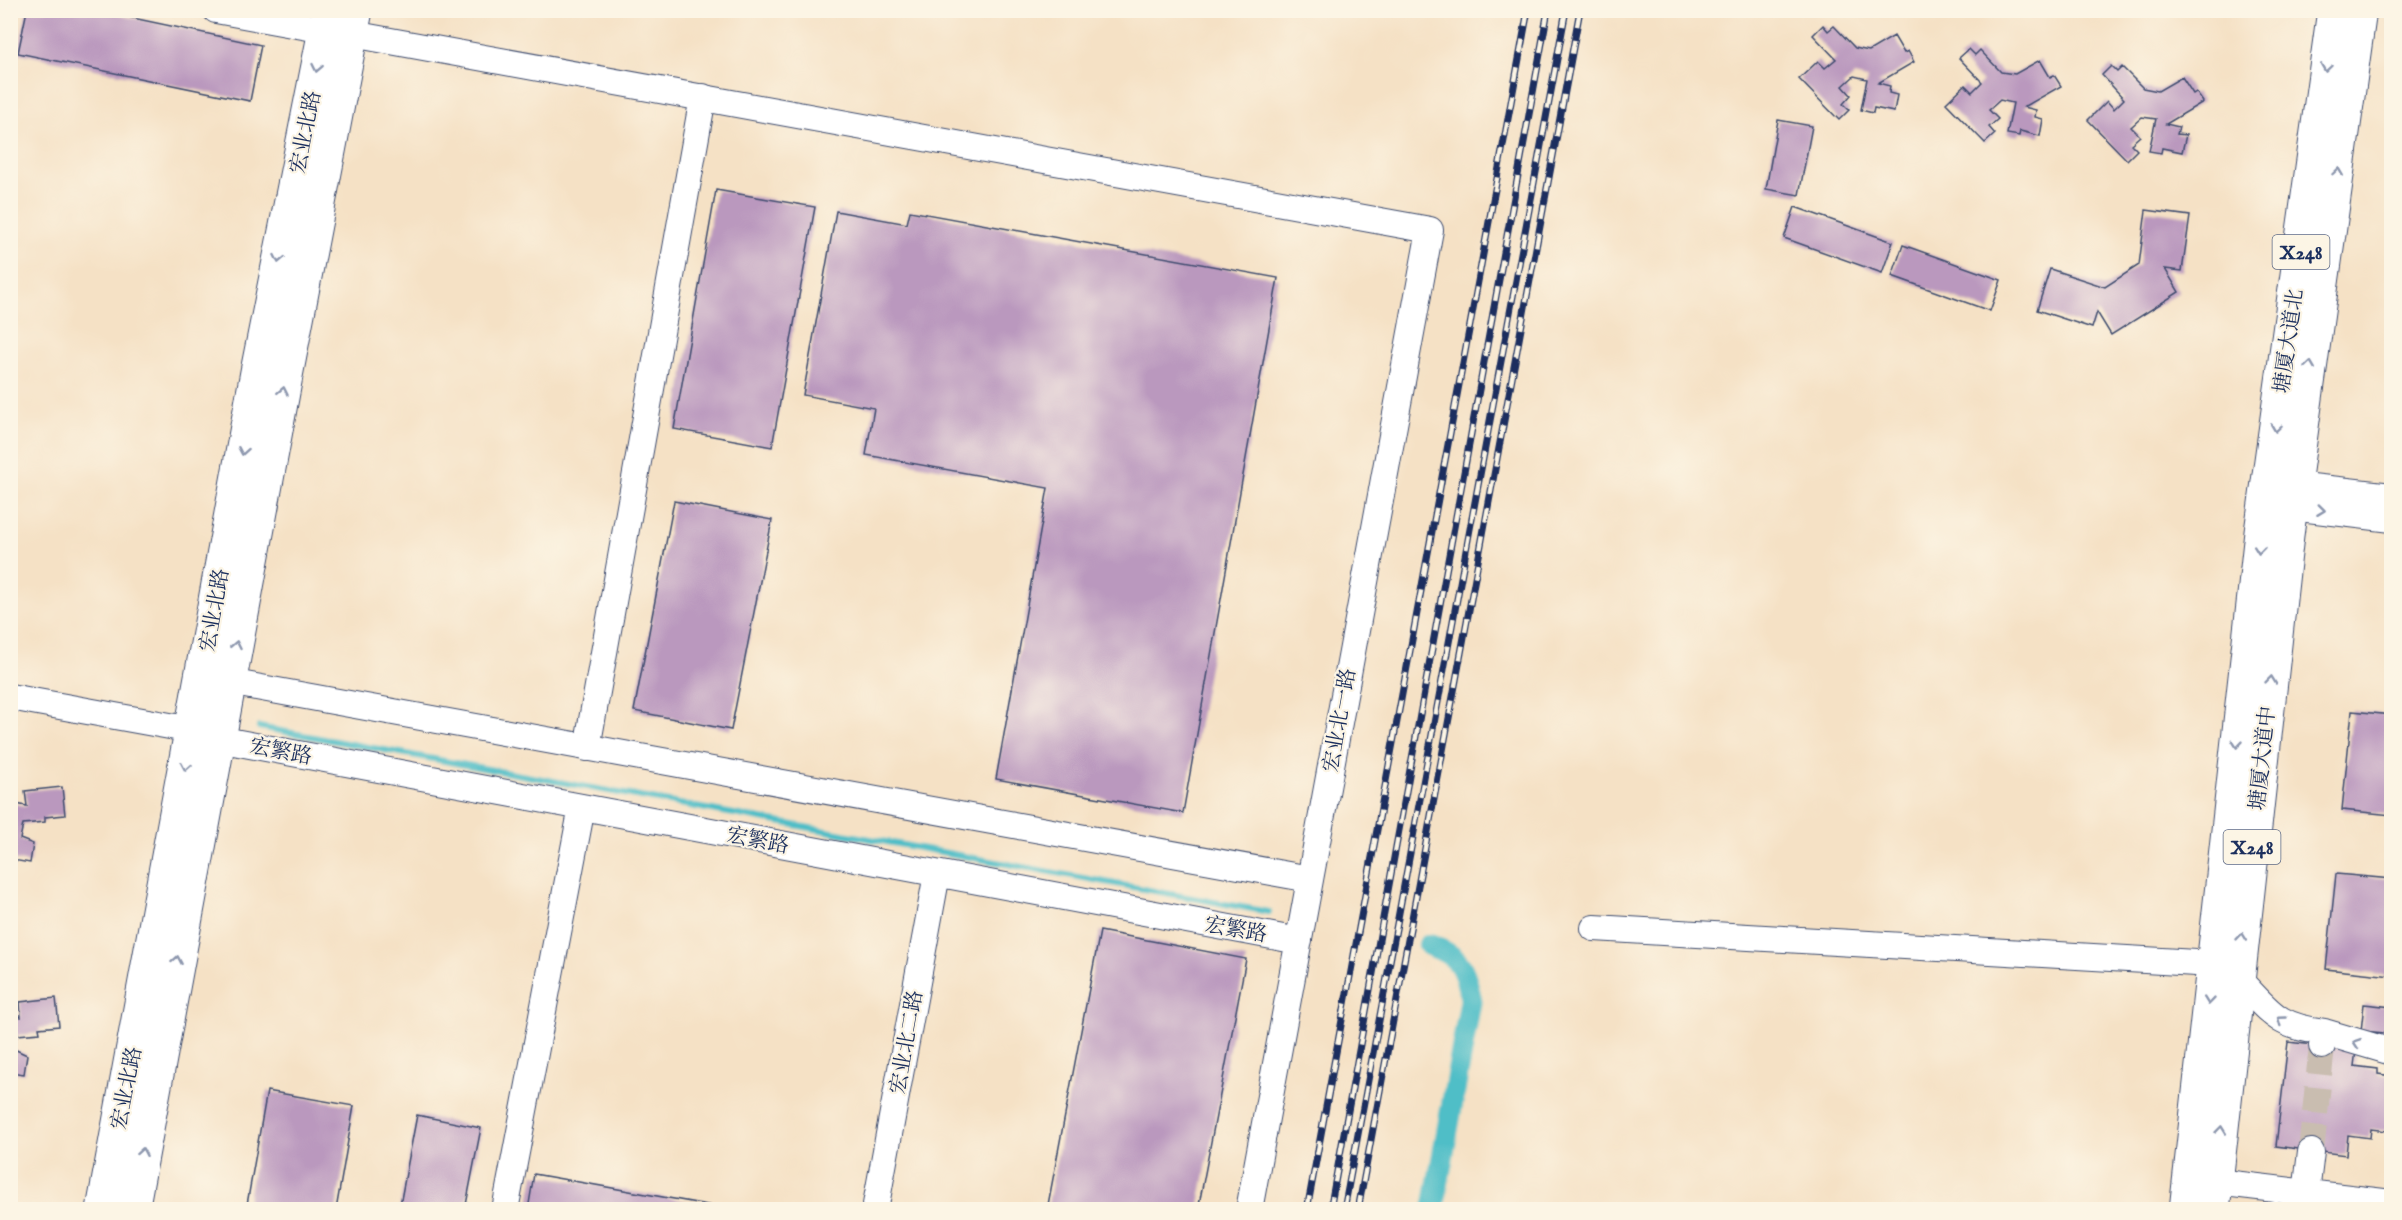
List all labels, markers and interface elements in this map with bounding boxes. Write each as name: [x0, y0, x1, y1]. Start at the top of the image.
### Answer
one-way arrow: [311, 63, 324, 73]
one-way arrow: [2321, 64, 2333, 73]
street label: 宏业北路: [285, 88, 328, 176]
one-way arrow: [2331, 167, 2343, 176]
road number: X248: [2272, 235, 2330, 269]
one-way arrow: [273, 254, 286, 264]
street label: 塘厦大道北: [2269, 287, 2310, 395]
one-way arrow: [2304, 360, 2316, 369]
one-way arrow: [276, 386, 289, 396]
one-way arrow: [2270, 423, 2283, 433]
one-way arrow: [237, 445, 250, 455]
one-way arrow: [2316, 504, 2325, 516]
one-way arrow: [2253, 546, 2266, 555]
street label: 宏业北路: [195, 567, 236, 654]
one-way arrow: [229, 640, 242, 650]
street label: 宏业北一路: [1318, 666, 1363, 774]
one-way arrow: [2264, 676, 2277, 685]
street label: 塘厦大道中: [2245, 705, 2282, 812]
street label: 宏繁路: [247, 733, 314, 772]
one-way arrow: [2231, 740, 2244, 749]
one-way arrow: [180, 761, 193, 771]
street label: 宏繁路: [724, 822, 791, 861]
road number: X248: [2224, 830, 2280, 864]
street label: 宏繁路: [1202, 912, 1269, 949]
one-way arrow: [2236, 932, 2248, 941]
one-way arrow: [171, 956, 183, 965]
street label: 宏业北二路: [885, 988, 930, 1096]
one-way arrow: [2203, 996, 2216, 1005]
one-way arrow: [2277, 1016, 2288, 1027]
one-way arrow: [2353, 1037, 2363, 1050]
street label: 宏业北路: [106, 1044, 149, 1132]
one-way arrow: [2214, 1126, 2227, 1135]
one-way arrow: [135, 1147, 148, 1157]

